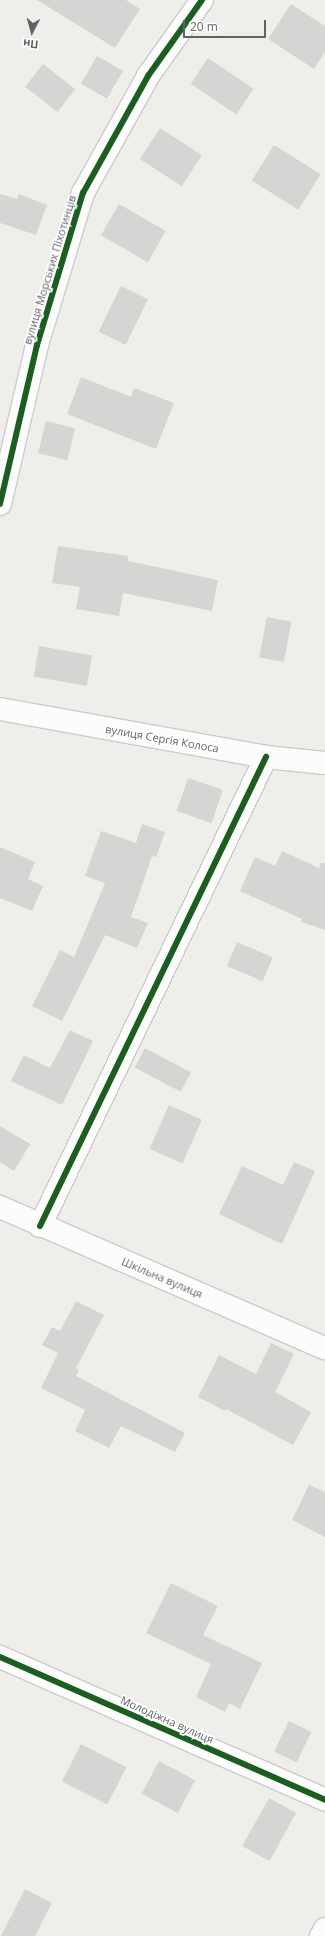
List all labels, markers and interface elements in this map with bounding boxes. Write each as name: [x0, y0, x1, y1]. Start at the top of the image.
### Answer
north arrow: [12, 12, 52, 52]
scale bar: [185, 12, 268, 38]
text: 20 m: [190, 18, 218, 35]
text: Пн: [22, 36, 39, 53]
street label: вулиця Морських Піхотинців: [21, 194, 79, 346]
street label: вулиця Сергія Колоса: [104, 723, 220, 755]
street label: Шкільна вулиця: [120, 1255, 204, 1301]
street label: Молодіжна вулиця: [118, 1694, 216, 1746]

